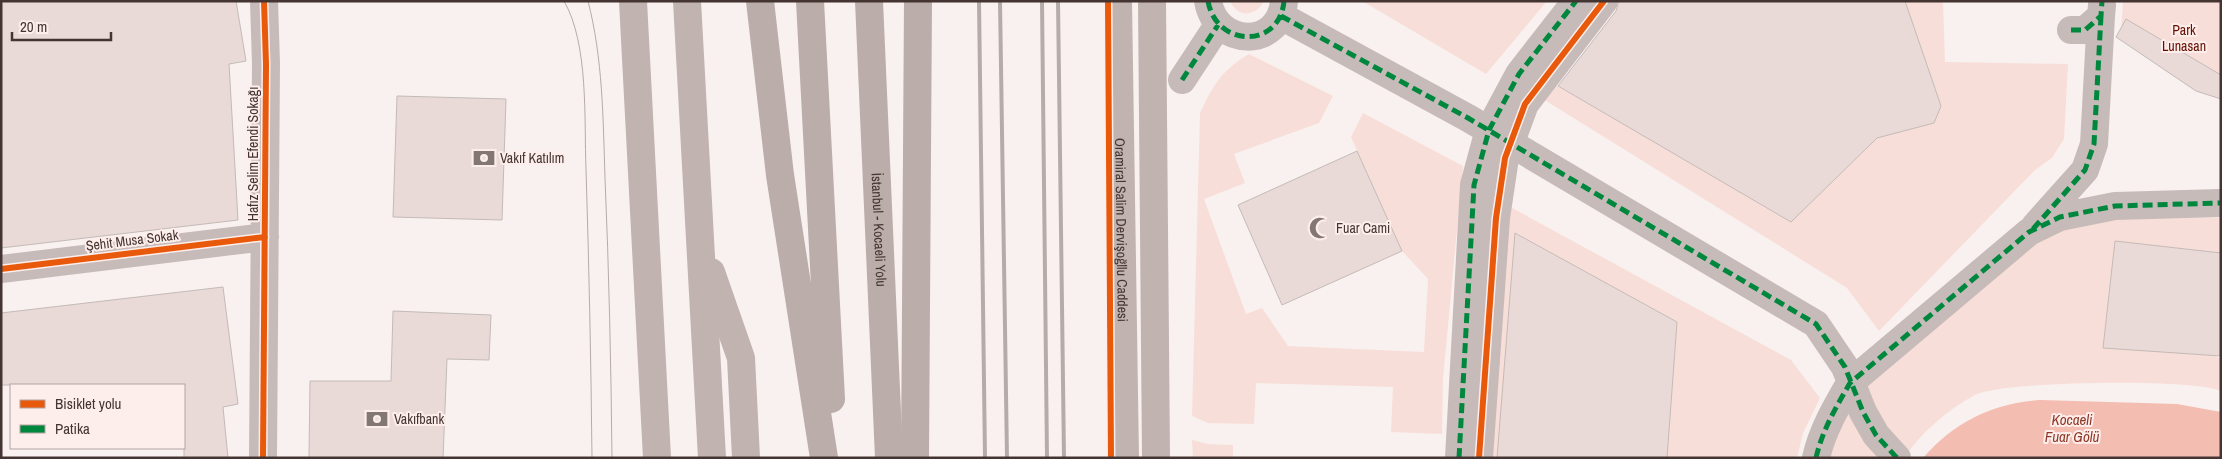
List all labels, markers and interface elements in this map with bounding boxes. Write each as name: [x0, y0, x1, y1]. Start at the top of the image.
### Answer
scale bar: [12, 10, 111, 42]
text: 20 m: [20, 16, 47, 37]
park label: Park Lunasan: [2162, 21, 2206, 55]
street label: Hafız Selim Efendi Sokağı: [244, 87, 262, 221]
street label: Oramiral Salim Dervişoğllu Caddesi: [1111, 138, 1132, 322]
bank icon: Vakıf Katılım: [471, 145, 497, 171]
place label: Vakıf Katılım: [500, 149, 564, 167]
street label: İstanbul - Kocaeli Yolu: [868, 172, 890, 287]
mosque icon: Fuar Cami: [1307, 215, 1333, 241]
place label: Fuar Cami: [1336, 219, 1390, 237]
street label: Şehit Musa Sokak: [85, 225, 180, 255]
legend: [10, 384, 185, 449]
text: Bisiklet yolu: [55, 393, 121, 414]
bank icon: Vakıfbank: [364, 406, 390, 432]
water label: Kocaeli Fuar Gölü: [2045, 409, 2099, 447]
place label: Vakıfbank: [394, 410, 444, 428]
text: Patika: [55, 418, 90, 439]

